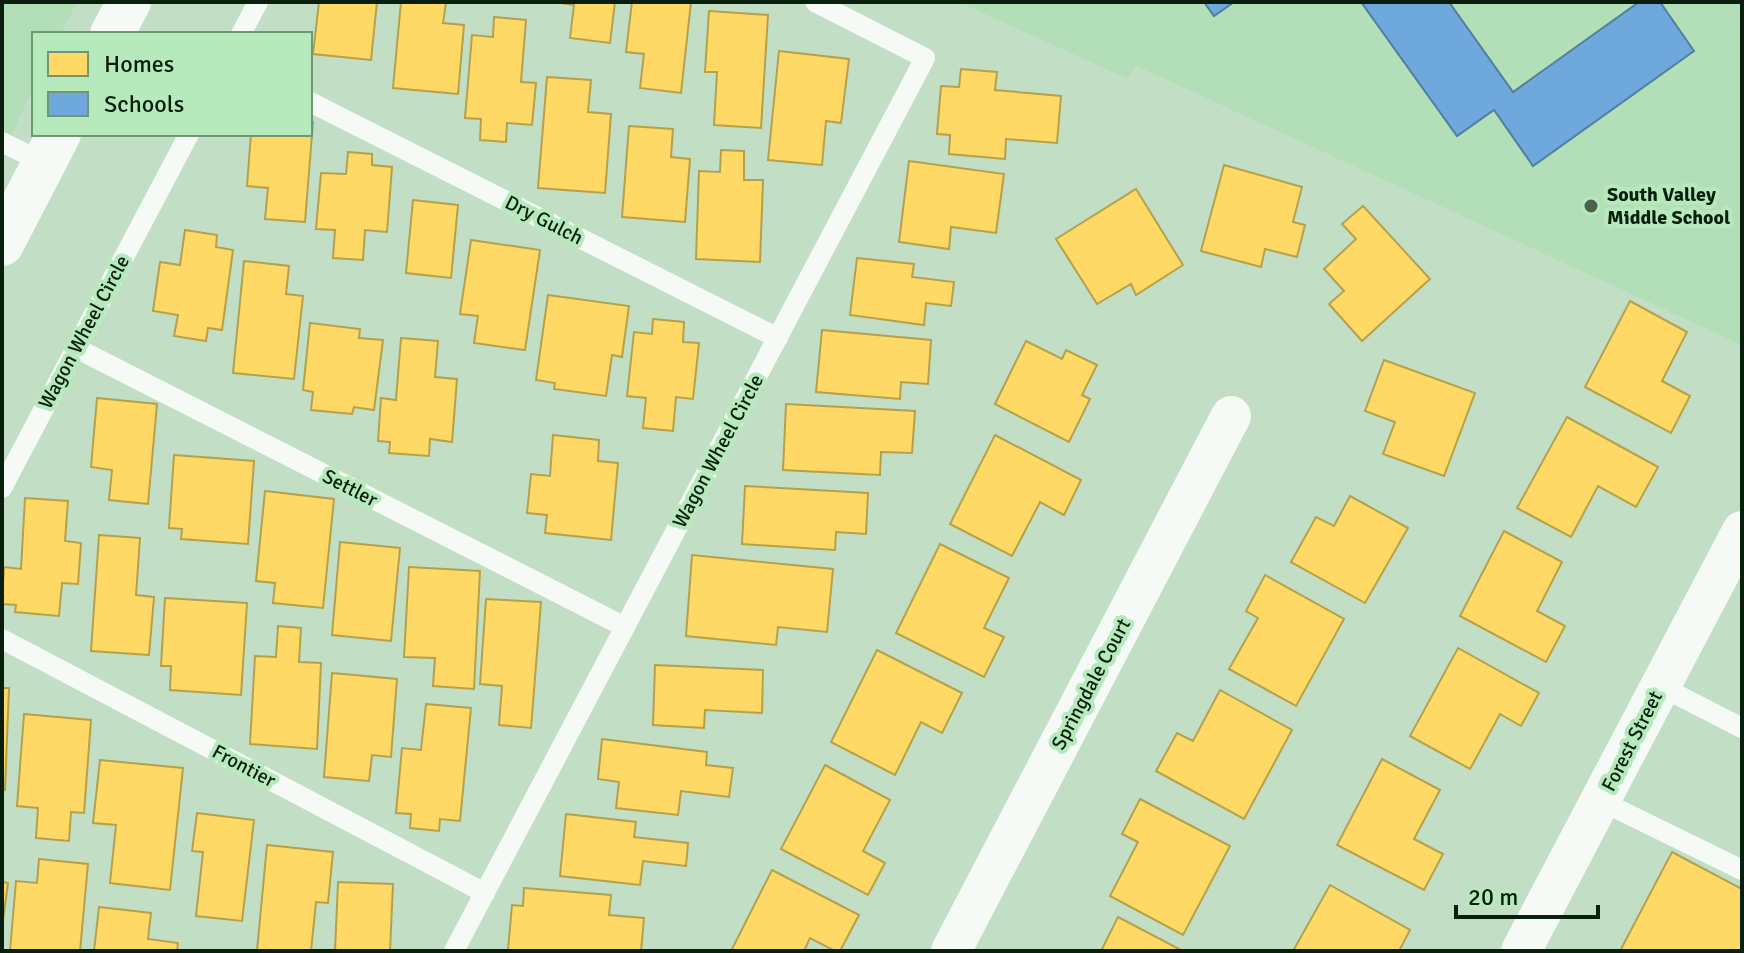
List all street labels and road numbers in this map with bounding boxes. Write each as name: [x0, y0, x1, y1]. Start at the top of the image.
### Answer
street label: Dry Gulch: [501, 190, 587, 250]
street label: Wagon Wheel Circle: [33, 251, 135, 413]
street label: Wagon Wheel Circle: [667, 370, 769, 532]
street label: Settler: [318, 464, 382, 513]
street label: Springdale Court: [1046, 614, 1136, 754]
street label: Forest Street: [1596, 687, 1668, 795]
street label: Frontier: [208, 739, 281, 793]

